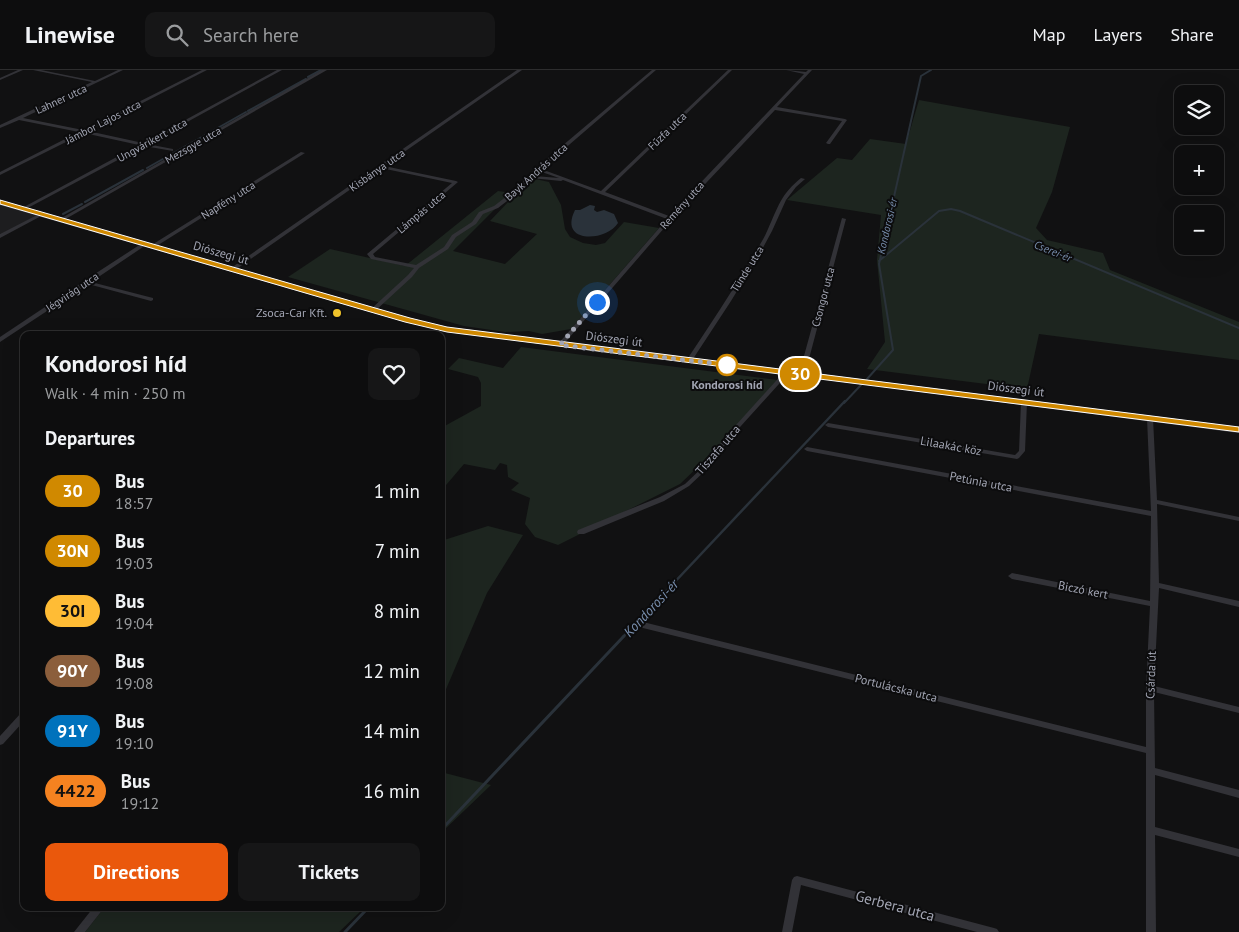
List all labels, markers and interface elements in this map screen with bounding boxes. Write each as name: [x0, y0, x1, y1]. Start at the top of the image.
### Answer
search box: [145, 12, 495, 57]
text: Linewise: [25, 19, 115, 50]
icon: search: [163, 21, 191, 49]
text: Search here: [203, 23, 299, 47]
text: Map: [1033, 23, 1065, 46]
text: Layers: [1093, 23, 1142, 46]
text: Share: [1170, 23, 1214, 46]
street label: Lahner utca: [33, 81, 89, 117]
map controls: [1174, 85, 1224, 255]
button: layers: [1174, 85, 1224, 135]
street label: Jámbor Lajos utca: [62, 97, 143, 148]
street label: Fűzfa utca: [645, 109, 689, 153]
street label: Ungvárikert utca: [115, 115, 189, 165]
street label: Mezsgye utca: [162, 123, 224, 167]
street label: Bayk András utca: [502, 140, 570, 204]
button: +: [1174, 145, 1224, 195]
street label: Kisbánya utca: [346, 146, 408, 194]
street label: Napfény utca: [198, 178, 258, 222]
street label: Remény utca: [657, 178, 707, 232]
street label: Lámpás utca: [394, 188, 448, 236]
water label: Kondorosi-ér: [874, 195, 901, 255]
button: −: [1174, 205, 1224, 255]
street label: Diószegi út: [192, 237, 251, 268]
water label: Cserei-ér: [1032, 237, 1075, 265]
street label: Tünde utca: [727, 243, 767, 295]
street label: Csongor utca: [808, 266, 838, 328]
street label: Jégvirág utca: [42, 269, 101, 315]
your location: [585, 290, 610, 315]
place label: Zsoca-Car Kft.: [256, 305, 327, 320]
marker: Zsoca-Car Kft.: [331, 307, 343, 319]
street label: Diószegi út: [585, 328, 643, 349]
text: Kondorosi híd: [45, 348, 187, 379]
button: heart: [368, 348, 420, 400]
marker: Kondorosi híd: [716, 354, 738, 376]
line badge: 30: [778, 358, 822, 390]
text: 30: [790, 362, 810, 385]
place label: Kondorosi híd: [692, 377, 762, 392]
street label: Diószegi út: [987, 378, 1045, 399]
text: Walk · 4 min · 250 m: [45, 383, 185, 403]
street label: Tiszafa utca: [692, 422, 743, 478]
text: Departures: [45, 426, 135, 450]
street label: Lilaakác köz: [919, 433, 983, 458]
street label: Petúnia utca: [948, 468, 1014, 495]
text: Bus: [115, 469, 144, 493]
text: 30: [62, 479, 83, 502]
text: 1 min: [374, 479, 420, 503]
text: 18:57: [115, 493, 153, 513]
text: Bus: [115, 529, 144, 553]
text: 30N: [56, 539, 89, 562]
text: 7 min: [375, 539, 420, 563]
text: 19:03: [115, 553, 153, 573]
water label: Kondorosi-ér: [620, 574, 683, 641]
street label: Biczó kert: [1057, 577, 1109, 602]
text: Bus: [115, 589, 144, 613]
text: 30I: [60, 599, 85, 622]
text: 8 min: [374, 599, 420, 623]
text: 19:04: [115, 613, 153, 633]
text: Bus: [115, 649, 144, 673]
street label: Csárda út: [1142, 651, 1159, 699]
text: 90Y: [57, 659, 88, 682]
text: 12 min: [363, 659, 420, 683]
street label: Portulácska utca: [853, 670, 939, 705]
text: 19:08: [115, 673, 153, 693]
text: Bus: [115, 709, 144, 733]
text: 91Y: [57, 719, 88, 742]
text: 14 min: [363, 719, 420, 743]
text: 19:10: [115, 733, 153, 753]
text: Bus: [121, 769, 150, 793]
text: 4422: [55, 779, 96, 802]
text: 16 min: [363, 779, 420, 803]
text: 19:12: [121, 793, 159, 813]
button: Directions: [45, 843, 228, 901]
button: Tickets: [238, 843, 420, 901]
street label: Gerbera utca: [853, 886, 937, 925]

